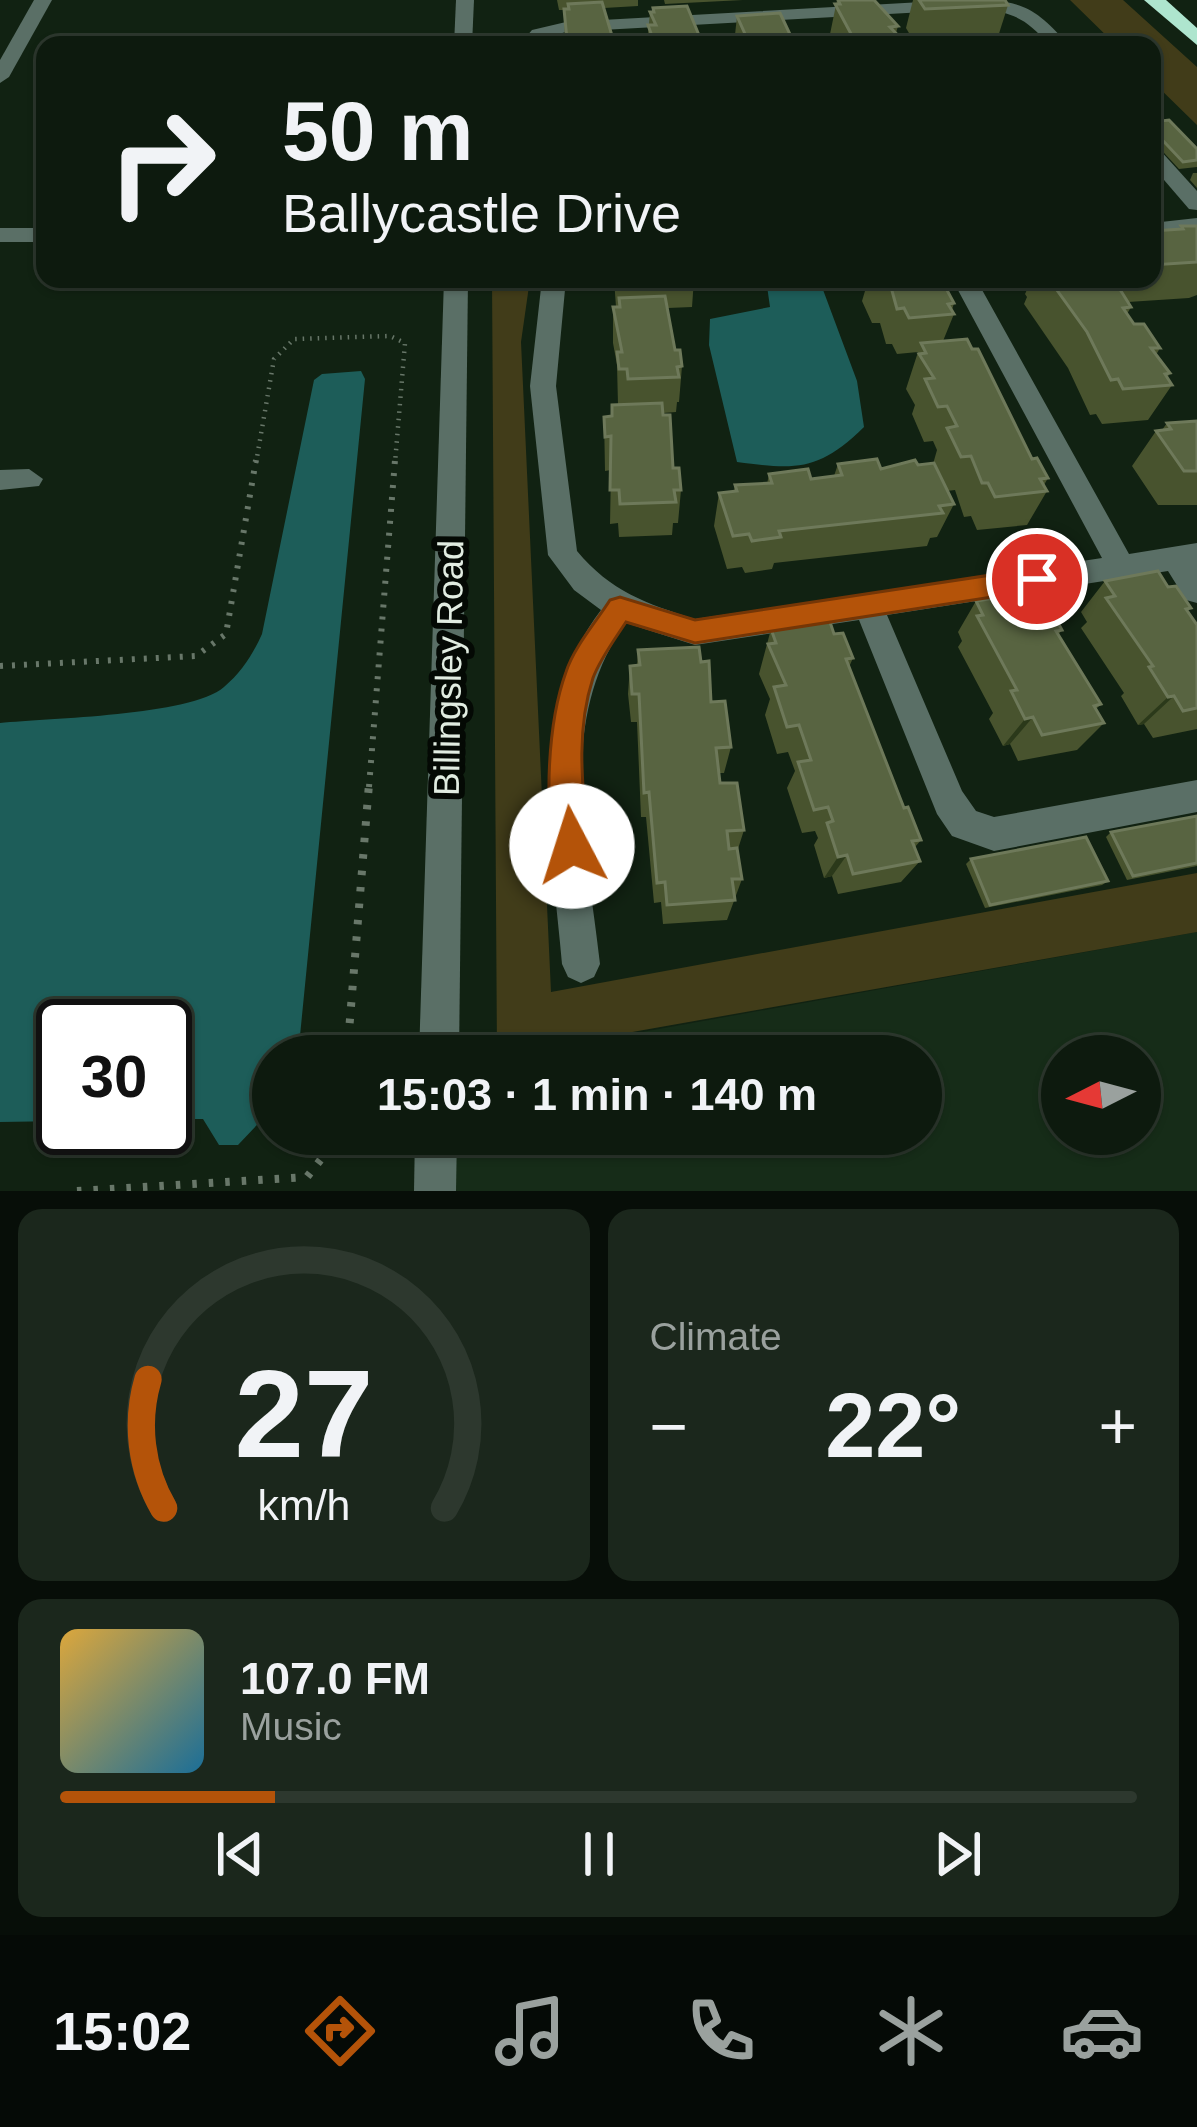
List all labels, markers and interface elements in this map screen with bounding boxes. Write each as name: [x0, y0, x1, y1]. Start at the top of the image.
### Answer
icon: right: [84, 84, 240, 240]
text: 50 m: [282, 84, 473, 178]
text: Ballycastle Drive: [282, 183, 681, 243]
pin: [986, 528, 1088, 630]
street label: Billingsley Road: [426, 540, 471, 796]
icon: arrive: [1004, 546, 1070, 612]
position arrow: [509, 783, 635, 909]
speed limit sign: 30: [36, 999, 192, 1155]
north arrow: [1041, 1035, 1161, 1155]
map controls: [1041, 1035, 1161, 1155]
text: 15:03 · 1 min · 140 m: [377, 1069, 817, 1120]
text: Climate: [650, 1315, 782, 1358]
text: 27: [234, 1344, 373, 1483]
text: 22°: [825, 1376, 961, 1476]
text: −: [650, 1389, 688, 1463]
text: +: [1098, 1389, 1137, 1463]
text: km/h: [257, 1481, 350, 1529]
text: 107.0 FM: [240, 1653, 430, 1704]
text: Music: [240, 1705, 342, 1748]
icon: previous: [207, 1821, 273, 1887]
icon: pause: [566, 1821, 632, 1887]
icon: next: [925, 1821, 991, 1887]
icon: directions: [298, 1989, 382, 2073]
icon: music: [488, 1989, 572, 2073]
icon: phone: [679, 1989, 763, 2073]
icon: climate: [869, 1989, 953, 2073]
icon: car: [1060, 1989, 1144, 2073]
text: 15:02: [53, 2001, 191, 2061]

